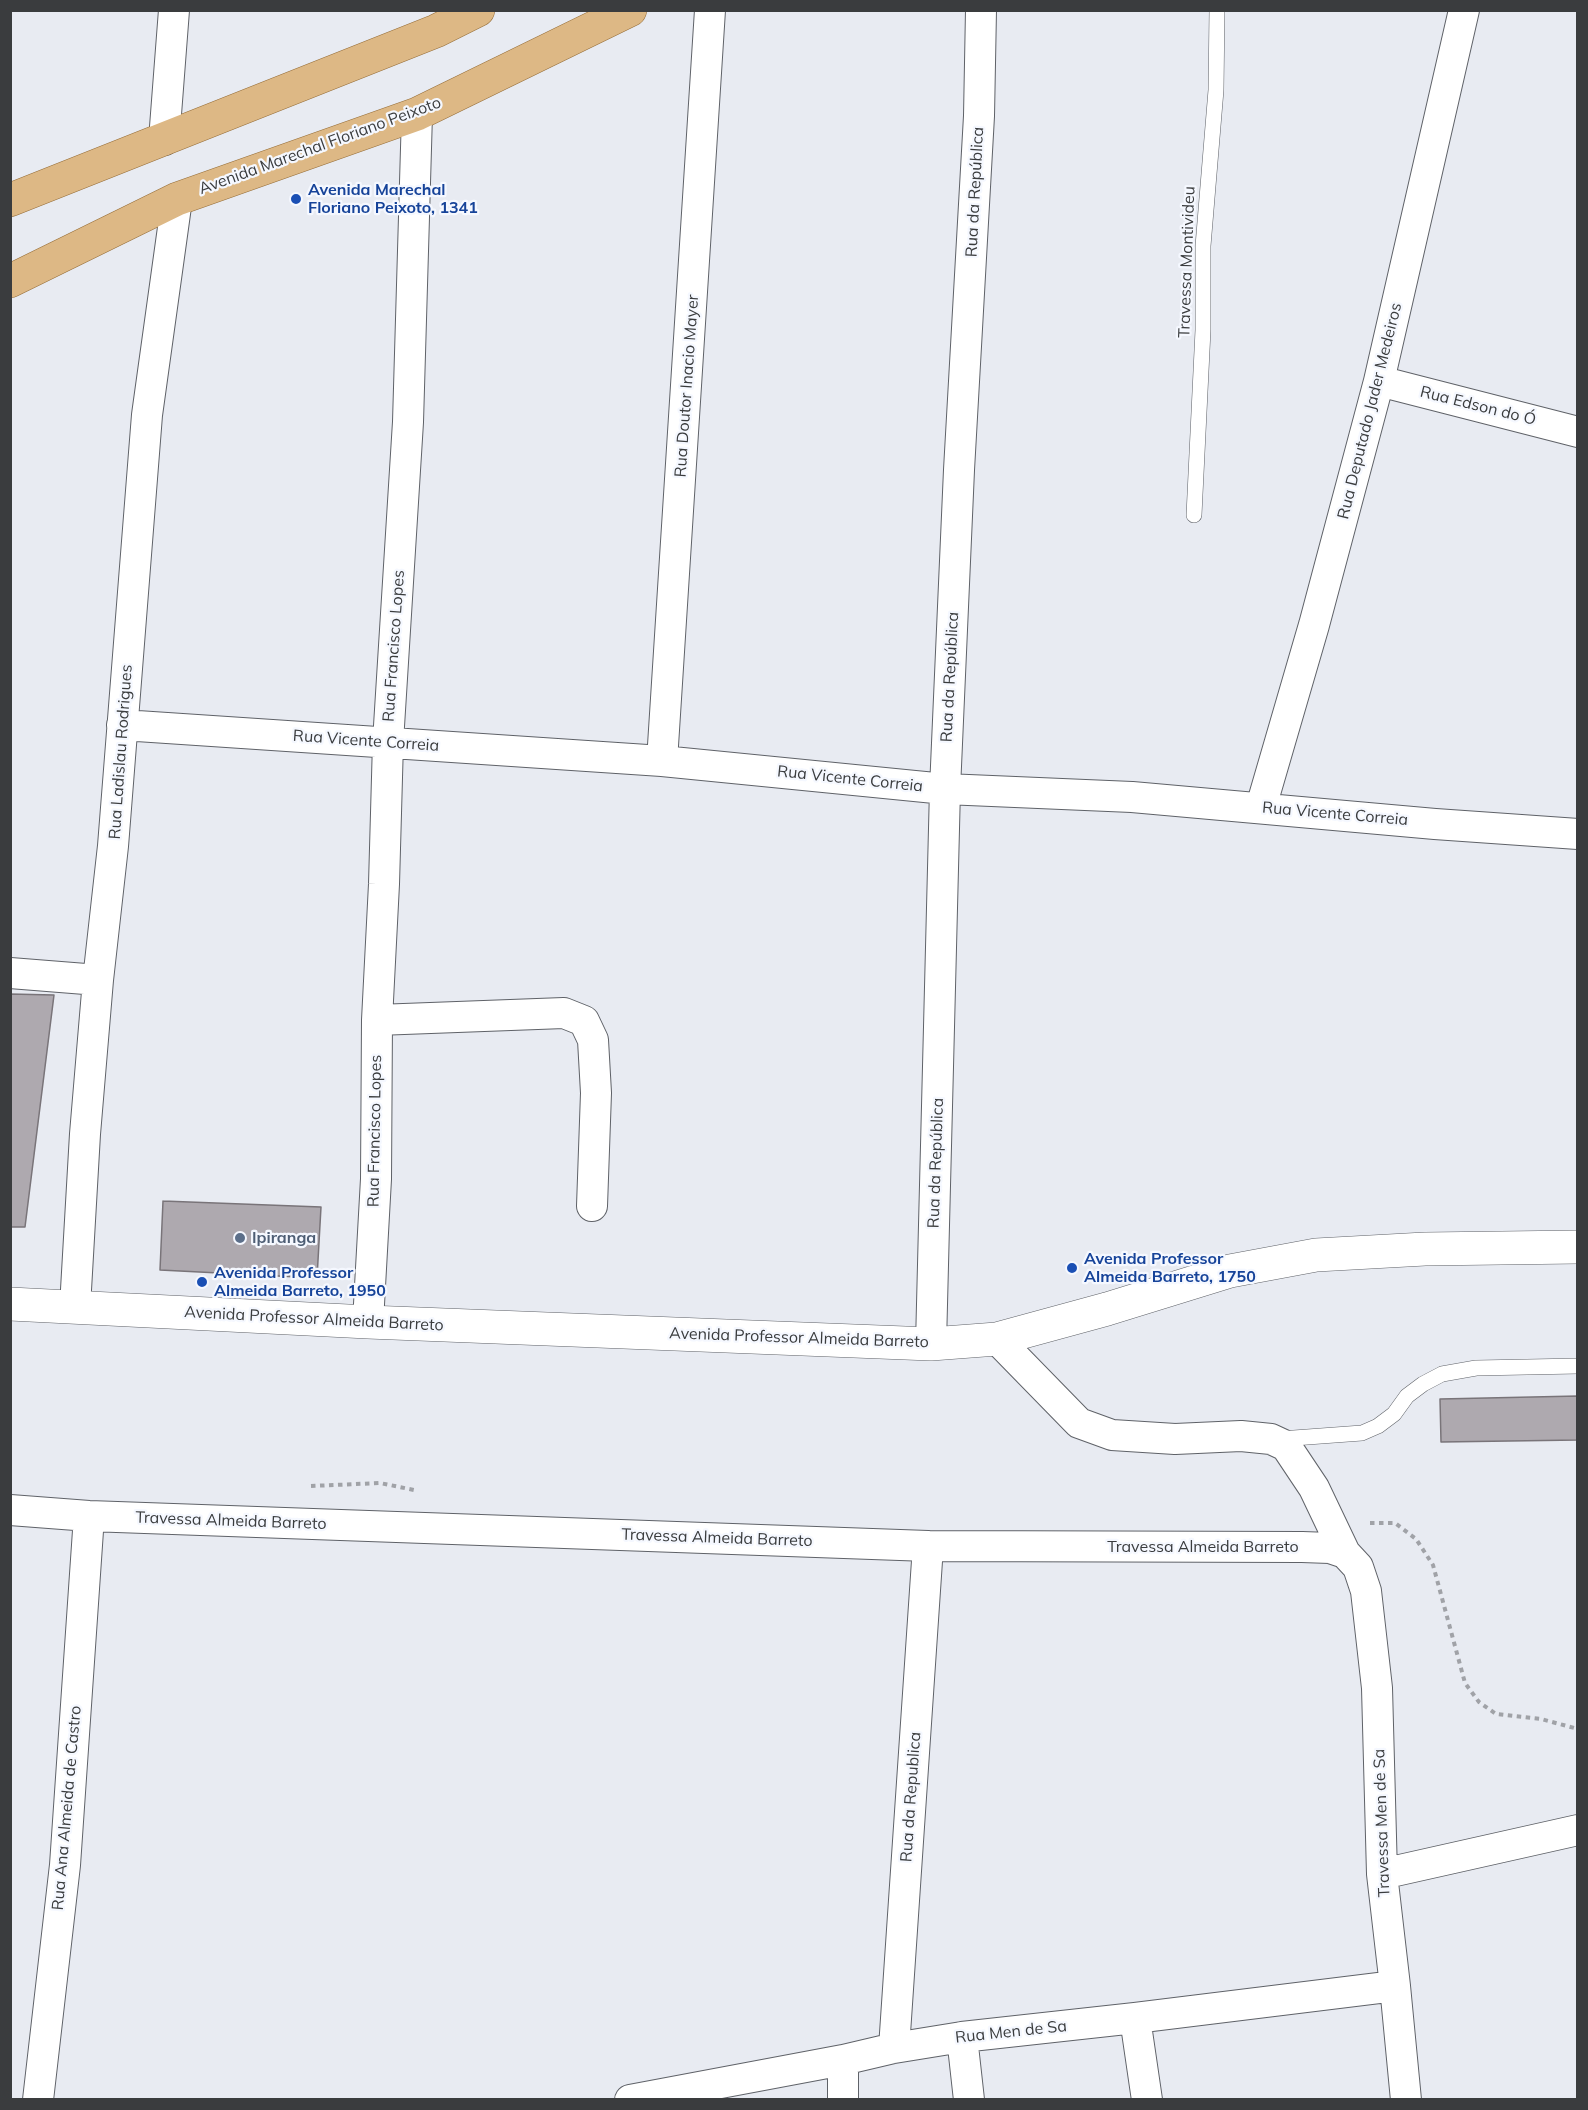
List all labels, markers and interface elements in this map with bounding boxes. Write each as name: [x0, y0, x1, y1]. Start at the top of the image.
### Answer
street label: Avenida Marechal Floriano Peixoto: [196, 93, 444, 199]
street label: Rua da República: [962, 126, 988, 258]
place label: Avenida Marechal Floriano Peixoto, 1341: [308, 180, 478, 218]
street label: Travessa Montivideu: [1175, 186, 1199, 338]
marker: Avenida Marechal Floriano Peixoto, 1341: [289, 192, 303, 206]
street label: Rua Doutor Inacio Mayer: [671, 294, 703, 478]
street label: Rua Deputado Jader Medeiros: [1334, 301, 1406, 521]
street label: Rua Edson do Ó: [1418, 382, 1538, 430]
street label: Rua Francisco Lopes: [379, 569, 409, 723]
street label: Rua da República: [937, 611, 963, 743]
street label: Rua Ladislau Rodrigues: [105, 664, 137, 840]
street label: Rua Vicente Correia: [292, 726, 440, 756]
street label: Rua Vicente Correia: [776, 762, 924, 796]
street label: Rua Vicente Correia: [1261, 798, 1409, 830]
street label: Rua Francisco Lopes: [364, 1055, 386, 1207]
street label: Rua da República: [924, 1097, 948, 1229]
place label: Ipiranga: [252, 1228, 316, 1248]
marker: Ipiranga: [233, 1231, 247, 1245]
place label: Avenida Professor Almeida Barreto, 1750: [1084, 1249, 1256, 1287]
marker: Avenida Professor Almeida Barreto, 1750: [1065, 1261, 1079, 1275]
place label: Avenida Professor Almeida Barreto, 1950: [214, 1263, 386, 1301]
marker: Avenida Professor Almeida Barreto, 1950: [195, 1275, 209, 1289]
street label: Avenida Professor Almeida Barreto: [184, 1303, 444, 1335]
street label: Avenida Professor Almeida Barreto: [669, 1324, 929, 1352]
street label: Travessa Almeida Barreto: [135, 1508, 327, 1534]
street label: Travessa Almeida Barreto: [621, 1525, 813, 1551]
street label: Travessa Almeida Barreto: [1107, 1537, 1299, 1557]
street label: Rua Ana Almeida de Castro: [48, 1705, 86, 1911]
street label: Rua da Republica: [897, 1731, 925, 1863]
street label: Travessa Men de Sa: [1370, 1748, 1394, 1898]
street label: Rua Men de Sa: [954, 2017, 1068, 2047]

